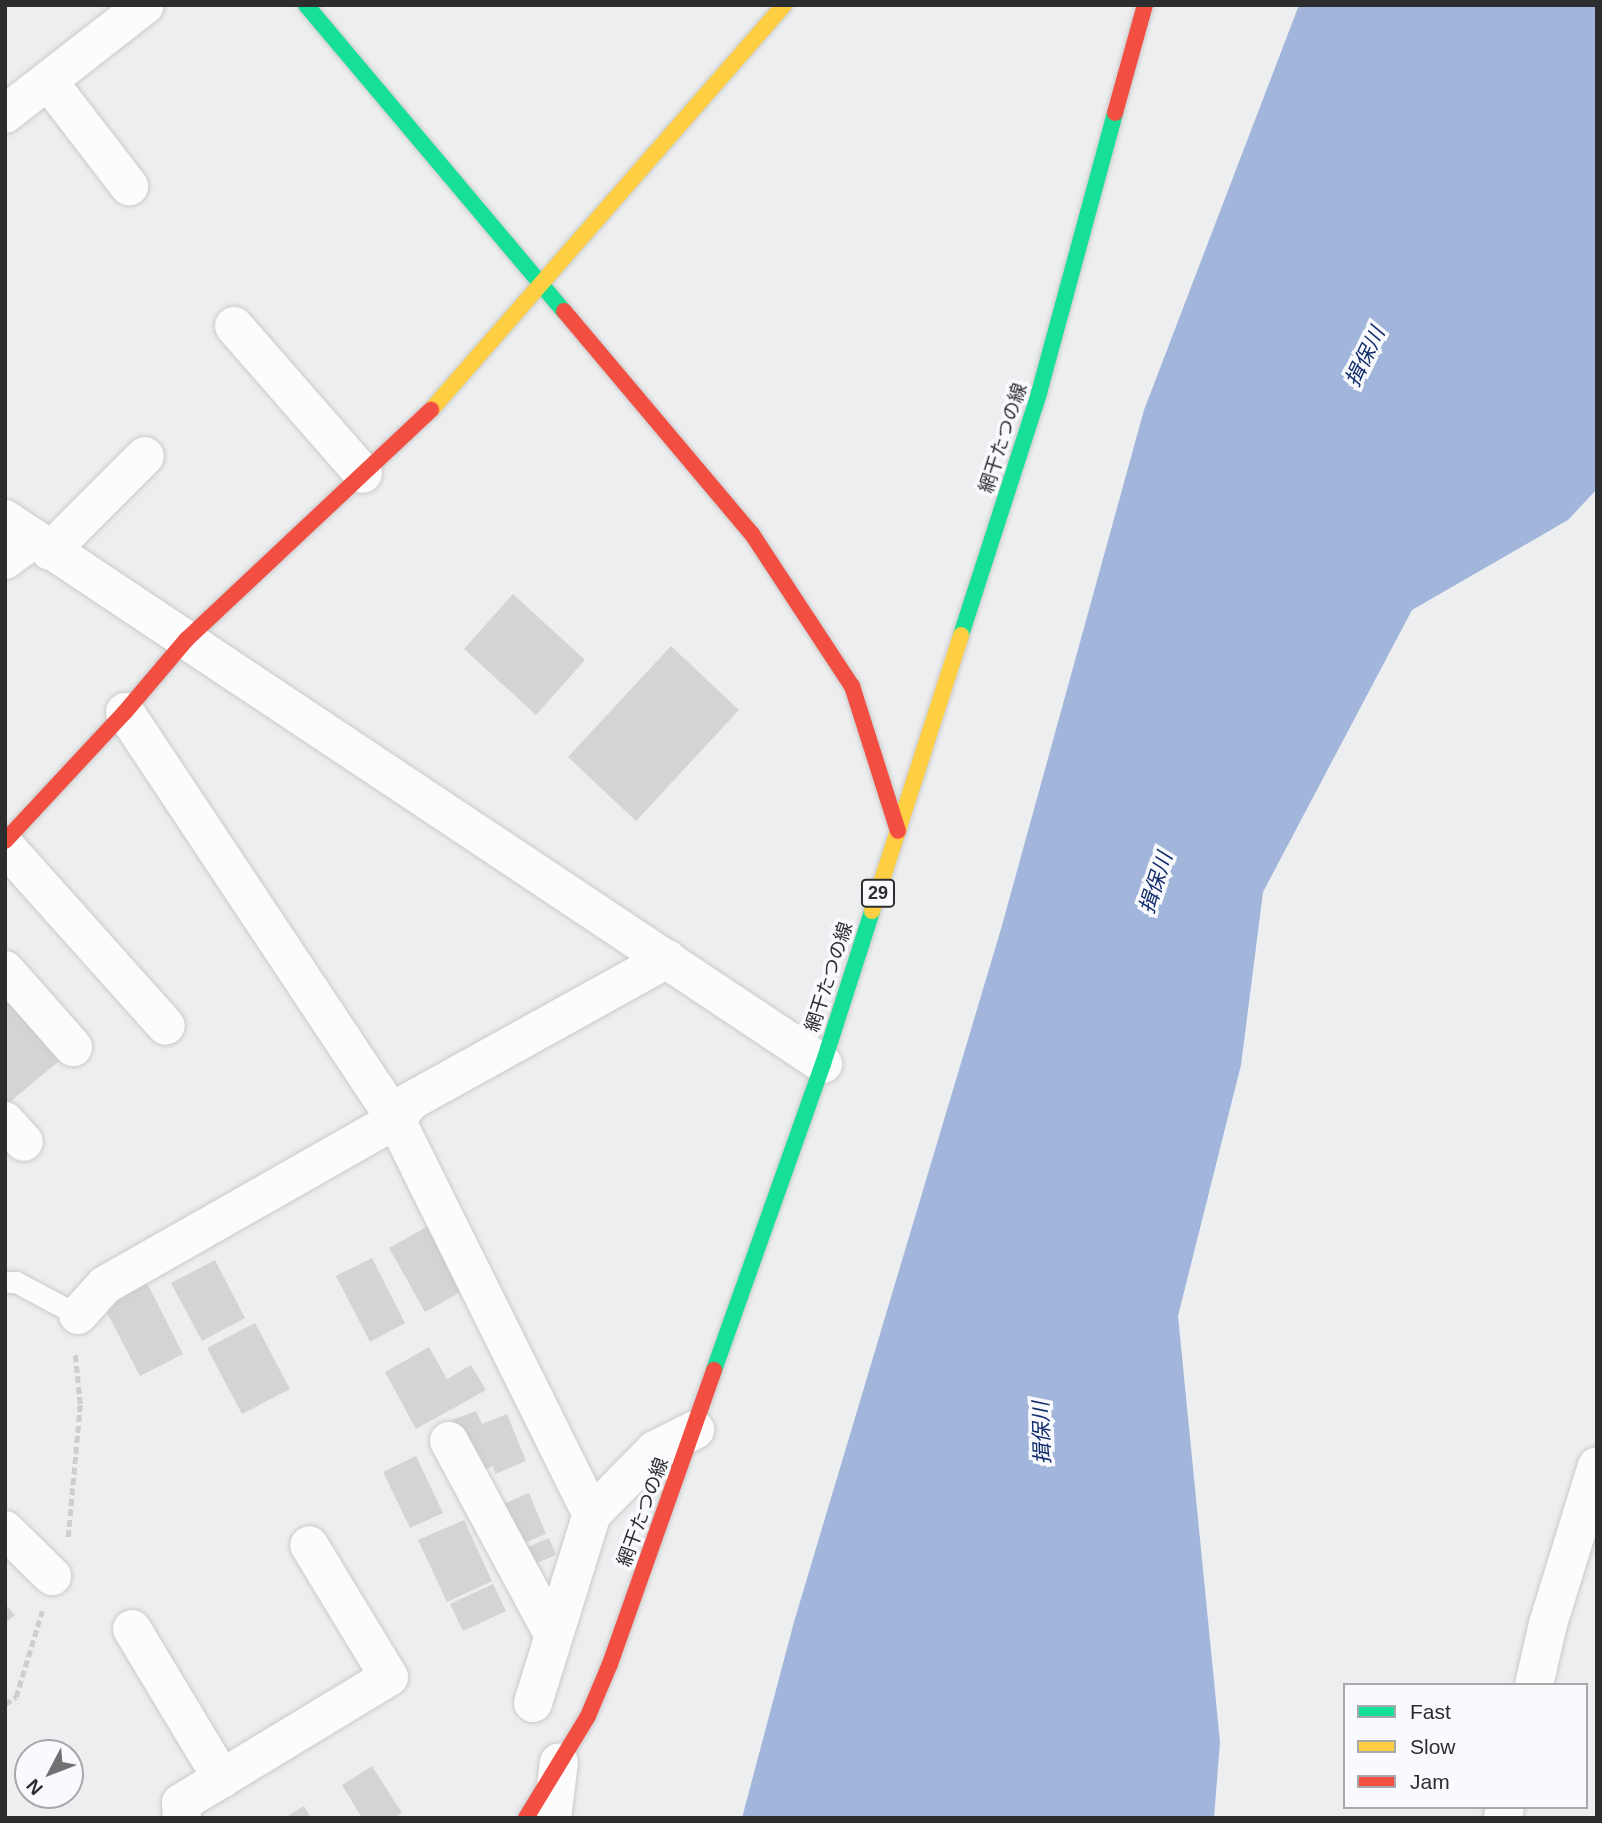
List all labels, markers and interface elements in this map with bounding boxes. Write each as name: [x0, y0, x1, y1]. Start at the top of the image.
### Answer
water label: 揖保川: [1340, 323, 1390, 391]
street label: 網干たつの線: [975, 380, 1031, 496]
water label: 揖保川: [1134, 849, 1178, 917]
road number: 29: [860, 878, 896, 908]
street label: 網干たつの線: [801, 919, 857, 1035]
water label: 揖保川: [1028, 1401, 1056, 1465]
street label: 網干たつの線: [613, 1455, 673, 1569]
legend: [1343, 1683, 1588, 1809]
text: Fast: [1410, 1700, 1451, 1723]
text: Slow: [1410, 1735, 1456, 1758]
north arrow: [14, 1739, 84, 1809]
text: Jam: [1410, 1770, 1450, 1793]
text: N: [22, 1775, 47, 1799]

